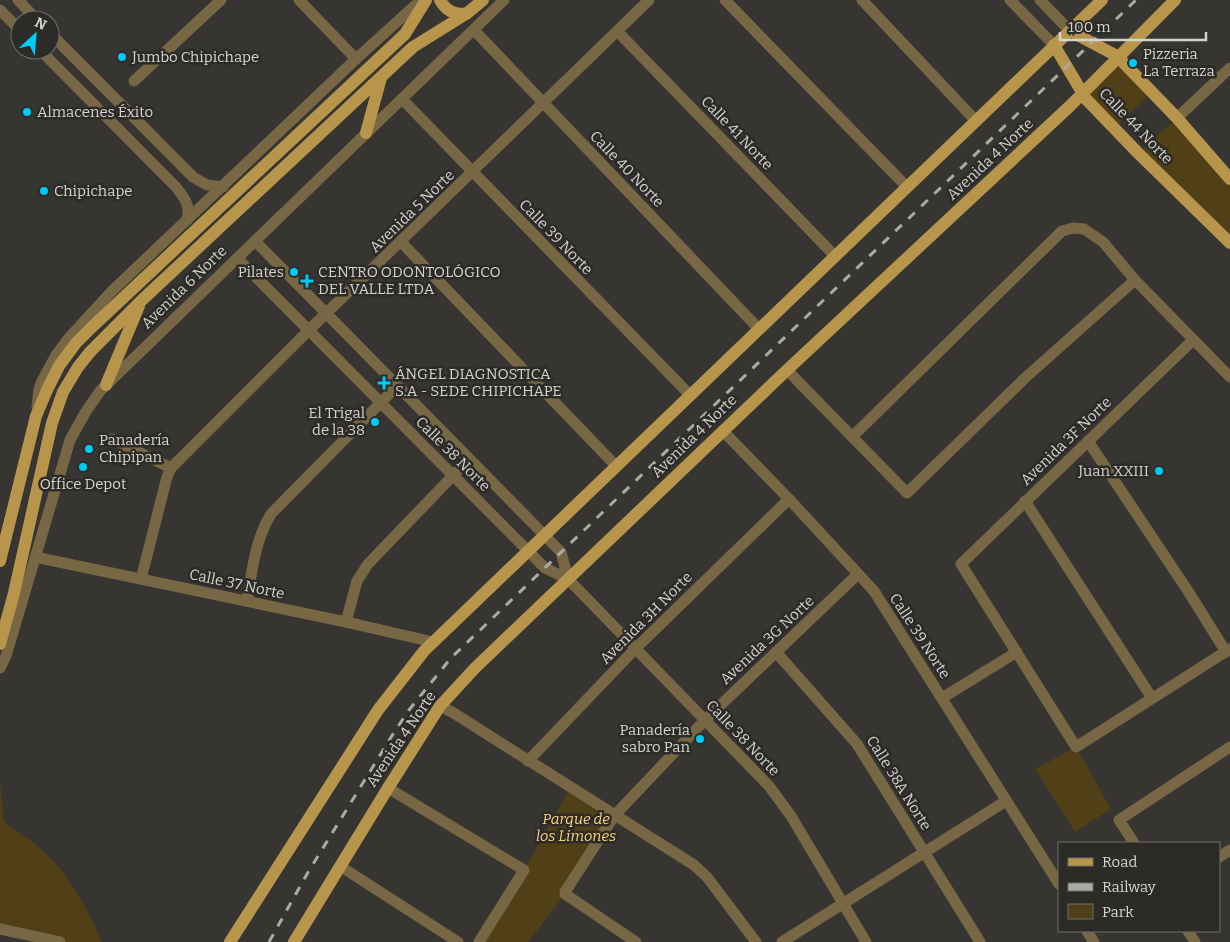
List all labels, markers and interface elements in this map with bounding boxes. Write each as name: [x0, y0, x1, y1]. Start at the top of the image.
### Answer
north arrow: [10, 10, 60, 60]
scale bar: [1060, 10, 1206, 42]
text: N: [32, 14, 49, 34]
text: 100 m: [1068, 18, 1111, 36]
place label: Pizzeria La Terraza: [1143, 45, 1215, 80]
place label: Jumbo Chipichape: [131, 48, 259, 66]
marker: Jumbo Chipichape: [116, 51, 128, 63]
marker: Pizzeria La Terraza: [1127, 57, 1139, 69]
street label: Calle 44 Norte: [1095, 84, 1177, 168]
street label: Calle 41 Norte: [697, 92, 777, 174]
place label: Almacenes Éxito: [37, 103, 153, 121]
marker: Almacenes Éxito: [21, 106, 33, 118]
street label: Avenida 4 Norte: [943, 114, 1037, 204]
street label: Calle 40 Norte: [586, 127, 668, 211]
street label: Avenida 5 Norte: [366, 166, 458, 256]
place label: Chipichape: [54, 182, 133, 200]
marker: Chipichape: [38, 185, 50, 197]
street label: Calle 39 Norte: [515, 195, 597, 279]
street label: Avenida 6 Norte: [138, 242, 230, 332]
place label: Pilates: [238, 263, 284, 281]
place label: CENTRO ODONTOLÓGICO DEL VALLE LTDA: [318, 263, 501, 298]
marker: Pilates: [288, 266, 300, 278]
marker: CENTRO ODONTOLÓGICO DEL VALLE LTDA: [300, 274, 314, 288]
place label: ÁNGEL DIAGNOSTICA S.A - SEDE CHIPICHAPE: [395, 365, 562, 400]
marker: ÁNGEL DIAGNOSTICA S.A - SEDE CHIPICHAPE: [377, 376, 391, 390]
street label: Avenida 4 Norte: [648, 391, 740, 481]
street label: Avenida 3F Norte: [1017, 393, 1115, 489]
place label: El Trigal de la 38: [308, 404, 365, 439]
street label: Calle 38 Norte: [412, 413, 494, 495]
marker: El Trigal de la 38: [369, 416, 381, 428]
place label: Panadería Chipipan: [99, 431, 169, 466]
marker: Panadería Chipipan: [83, 443, 95, 455]
marker: Office Depot: [77, 461, 89, 473]
place label: Juan XXIII: [1077, 462, 1149, 480]
marker: Juan XXIII: [1153, 465, 1165, 477]
place label: Office Depot: [40, 475, 127, 493]
street label: Calle 37 Norte: [188, 565, 286, 603]
street label: Avenida 3H Norte: [596, 568, 696, 668]
street label: Calle 39 Norte: [886, 590, 954, 682]
street label: Avenida 3G Norte: [716, 592, 818, 688]
street label: Avenida 4 Norte: [362, 688, 440, 790]
street label: Calle 38 Norte: [702, 696, 784, 780]
place label: Panadería sabro Pan: [620, 721, 691, 756]
street label: Calle 38A Norte: [863, 732, 935, 834]
marker: Panadería sabro Pan: [694, 733, 706, 745]
park label: Parque de los Limones: [536, 810, 616, 845]
legend: [1058, 842, 1220, 932]
text: Road: [1102, 853, 1137, 871]
text: Railway: [1102, 878, 1156, 896]
text: Park: [1102, 903, 1134, 921]

